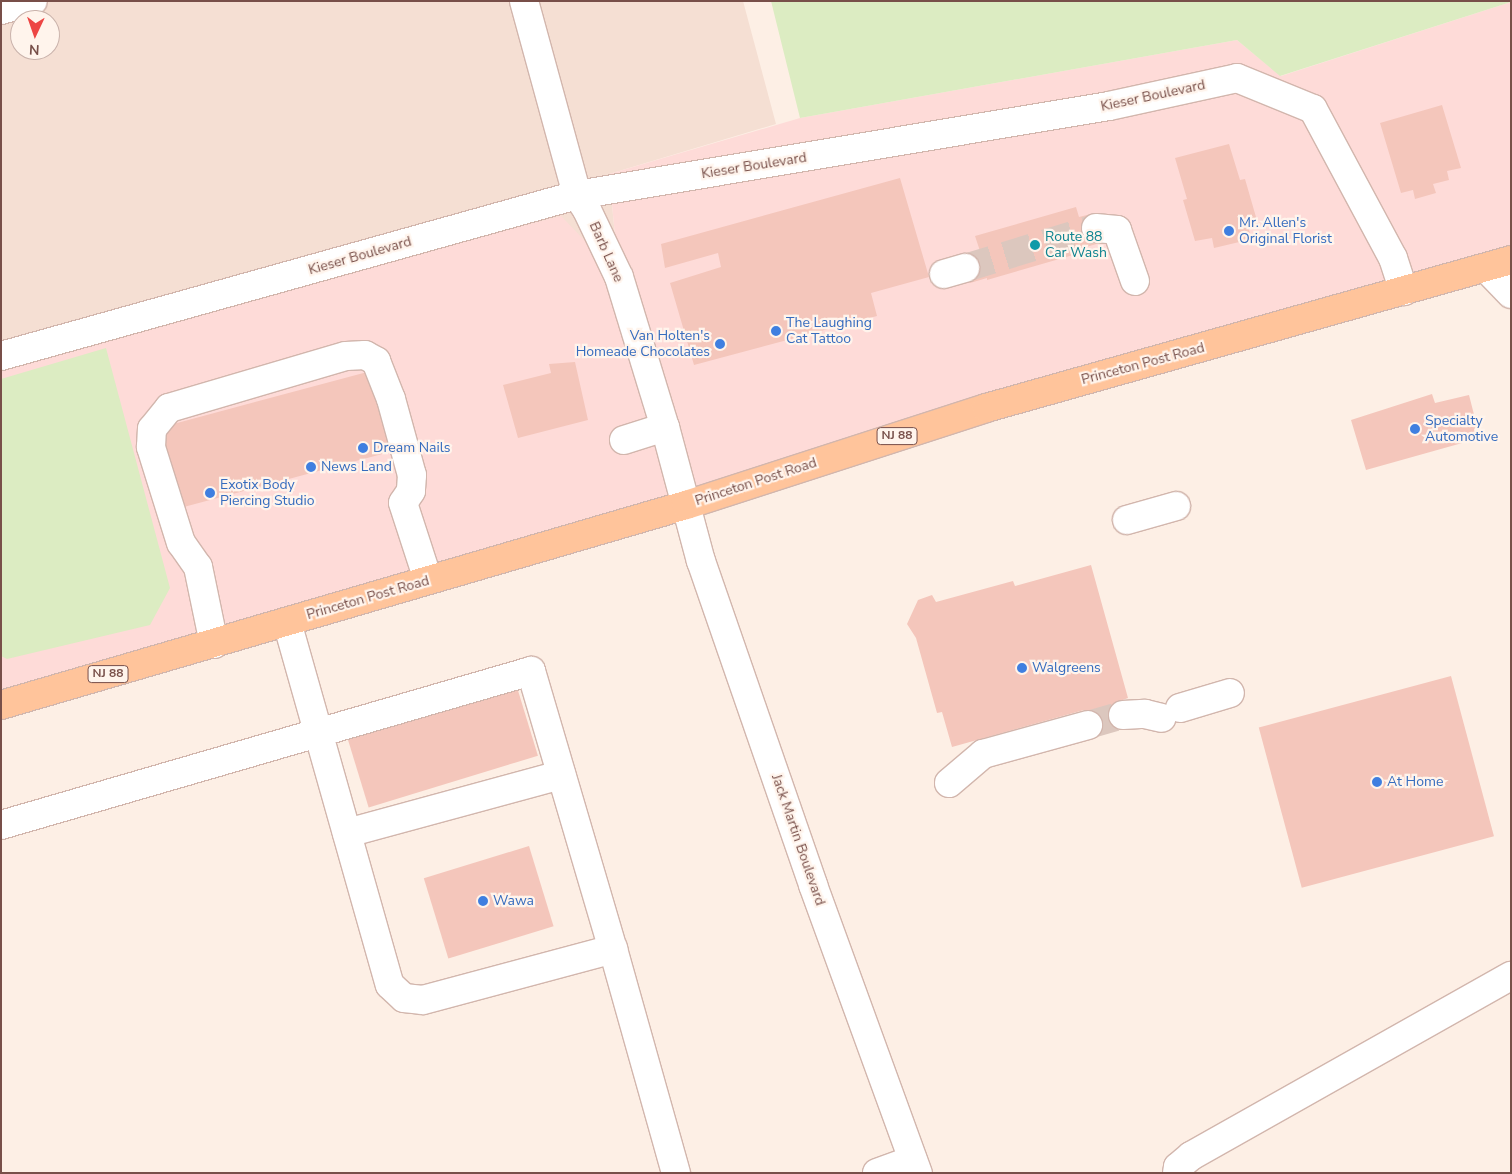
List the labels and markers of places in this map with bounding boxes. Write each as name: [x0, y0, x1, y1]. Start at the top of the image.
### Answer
place label: Mr. Allen's Original Florist: [1239, 215, 1332, 248]
marker: Mr. Allen's Original Florist: [1223, 225, 1235, 237]
place label: Route 88 Car Wash: [1045, 229, 1107, 262]
marker: Route 88 Car Wash: [1029, 239, 1041, 251]
place label: The Laughing Cat Tattoo: [786, 315, 872, 348]
marker: The Laughing Cat Tattoo: [770, 325, 782, 337]
place label: Van Holten's Homeade Chocolates: [576, 328, 710, 361]
marker: Van Holten's Homeade Chocolates: [714, 338, 726, 350]
place label: Specialty Automotive: [1425, 413, 1498, 446]
marker: Specialty Automotive: [1409, 423, 1421, 435]
place label: Dream Nails: [373, 440, 451, 456]
marker: Dream Nails: [357, 442, 369, 454]
place label: News Land: [321, 459, 392, 475]
marker: News Land: [305, 461, 317, 473]
place label: Exotix Body Piercing Studio: [220, 477, 314, 510]
marker: Exotix Body Piercing Studio: [204, 487, 216, 499]
place label: Walgreens: [1032, 660, 1101, 676]
marker: Walgreens: [1016, 662, 1028, 674]
place label: At Home: [1387, 774, 1443, 790]
marker: At Home: [1371, 776, 1383, 788]
place label: Wawa: [493, 893, 534, 909]
marker: Wawa: [477, 895, 489, 907]

